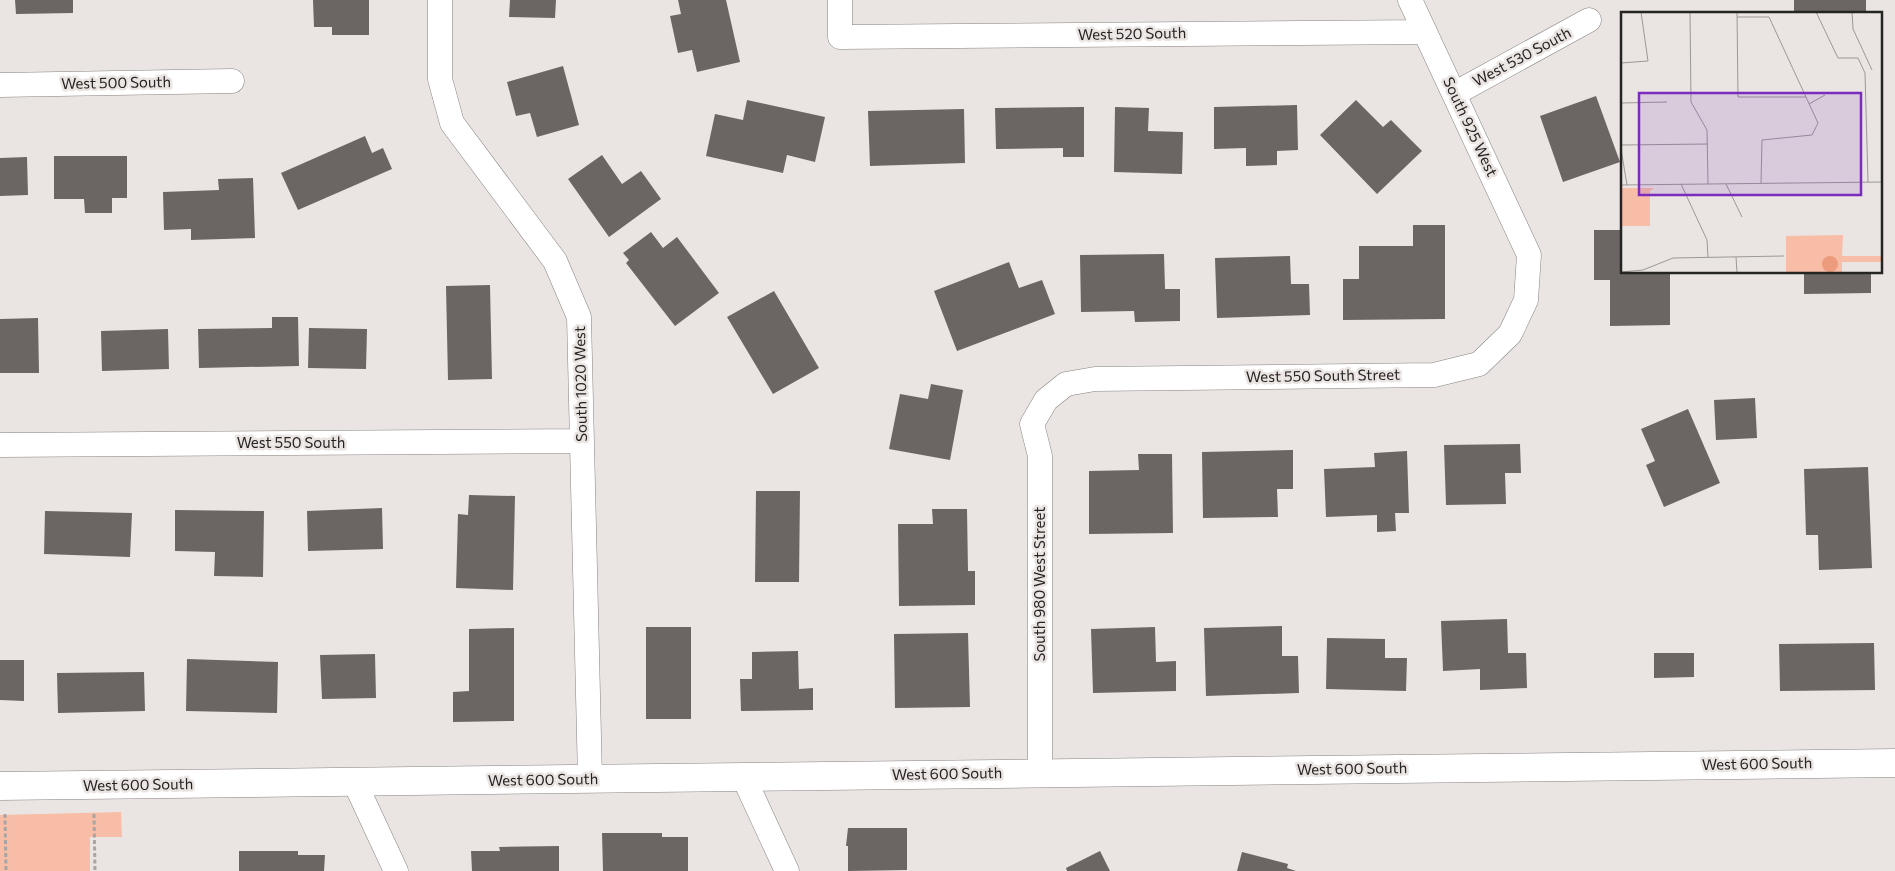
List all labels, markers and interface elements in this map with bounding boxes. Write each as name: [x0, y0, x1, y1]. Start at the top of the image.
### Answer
inset map: [1621, 12, 1882, 274]
street label: West 520 South: [1078, 23, 1186, 43]
street label: West 530 South: [1469, 23, 1574, 90]
street label: West 500 South: [61, 72, 171, 92]
street label: South 925 West: [1440, 74, 1502, 179]
street label: South 1020 West: [570, 326, 590, 442]
street label: West 550 South Street: [1246, 365, 1400, 385]
street label: West 550 South: [237, 433, 345, 451]
street label: South 980 West Street: [1030, 507, 1048, 662]
street label: West 600 South: [1702, 753, 1812, 773]
street label: West 600 South: [1297, 758, 1407, 778]
street label: West 600 South: [892, 763, 1002, 783]
street label: West 600 South: [488, 769, 598, 789]
street label: West 600 South: [83, 774, 193, 794]

